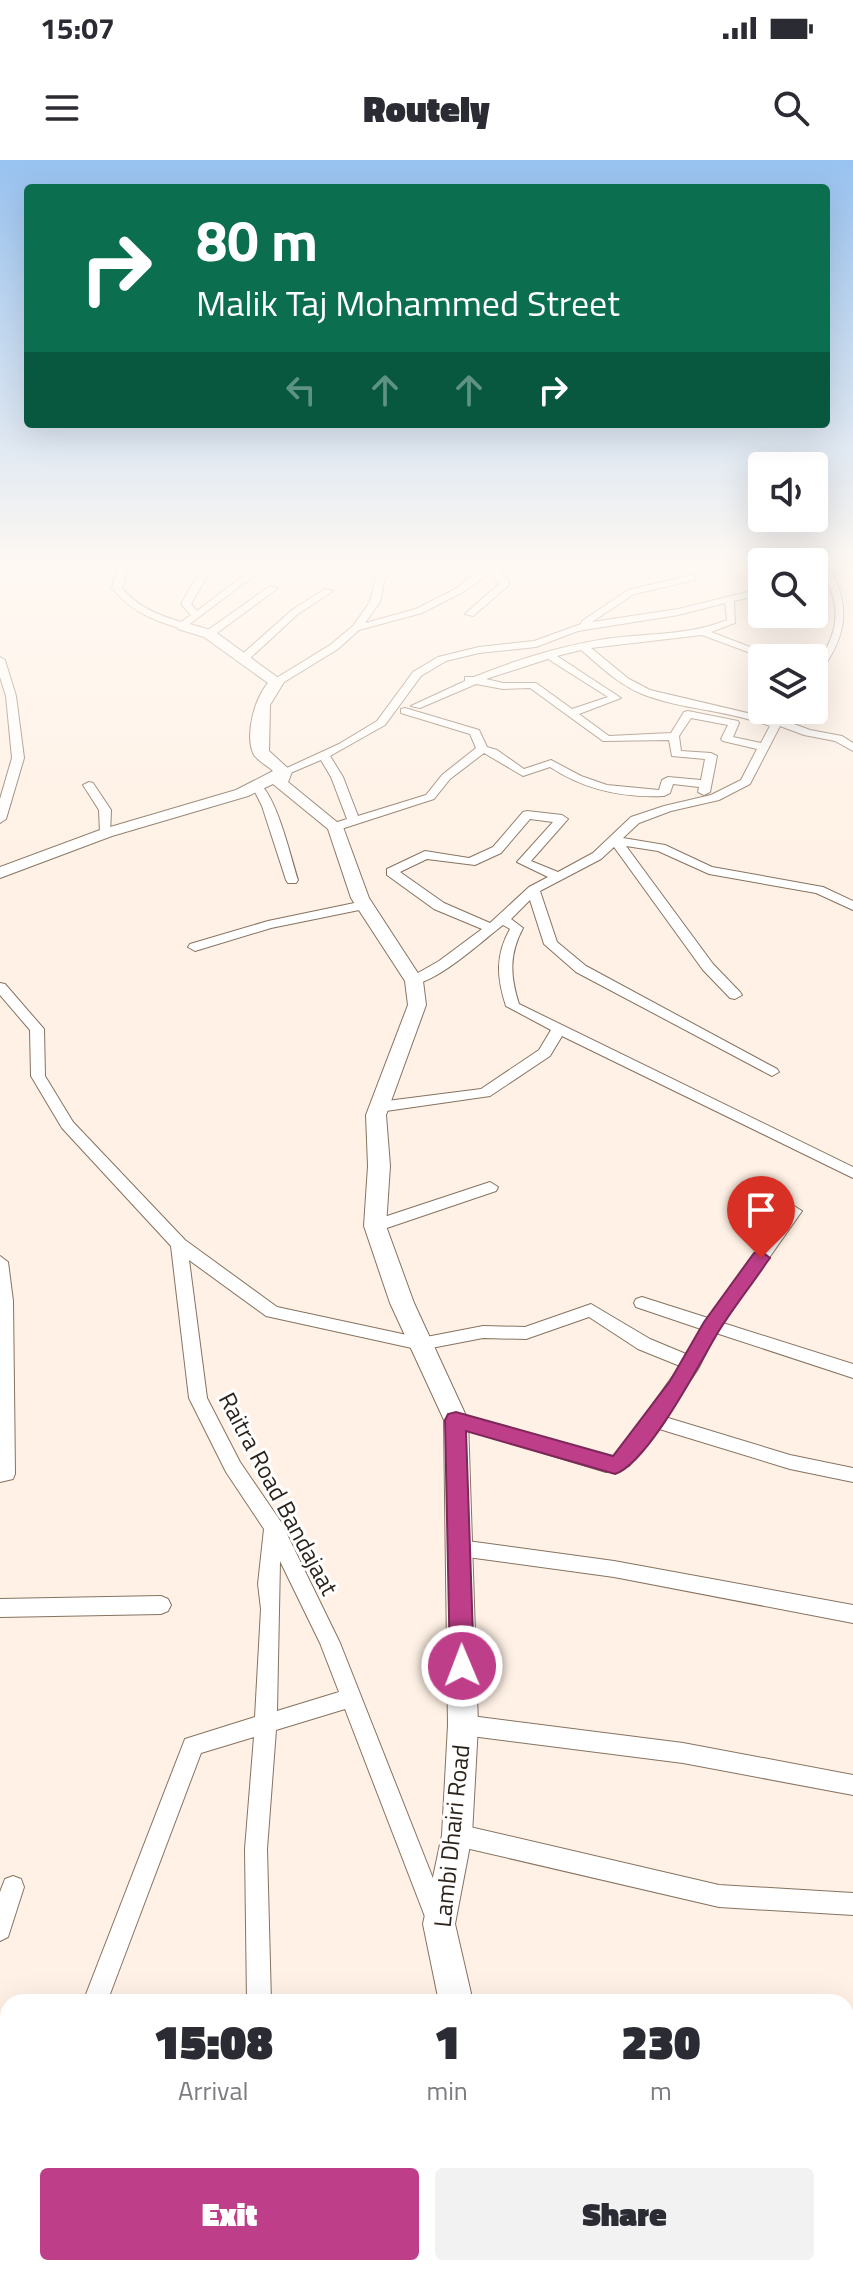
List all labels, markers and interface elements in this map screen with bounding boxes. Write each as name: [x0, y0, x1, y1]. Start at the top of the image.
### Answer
text: 15:07: [40, 5, 115, 51]
text: Routely: [363, 81, 490, 136]
icon: menu: [40, 86, 84, 130]
icon: search: [769, 86, 813, 130]
text: 80 m: [196, 198, 318, 283]
icon: right: [64, 216, 168, 320]
text: Malik Taj Mohammed Street: [196, 275, 620, 330]
icon: left: [279, 368, 323, 412]
icon: ahead: [363, 368, 407, 412]
icon: ahead: [447, 368, 491, 412]
icon: right: [531, 368, 575, 412]
map controls: [748, 452, 828, 724]
button: sound: [748, 452, 828, 532]
button: search: [748, 548, 828, 628]
button: layers: [748, 644, 828, 724]
pin: [727, 1176, 795, 1258]
icon: arrive: [739, 1188, 783, 1232]
street label: Raitra Road Bandajaat: [210, 1386, 348, 1602]
position arrow: [420, 1624, 504, 1708]
street label: Lambi Dhairi Road: [424, 1743, 478, 1929]
text: 15:08: [153, 2005, 273, 2078]
text: 1: [434, 2005, 460, 2078]
text: 230: [621, 2005, 701, 2078]
text: Arrival: [178, 2071, 248, 2110]
text: min: [426, 2071, 468, 2110]
text: m: [650, 2071, 672, 2110]
button: Exit: [40, 2168, 419, 2260]
button: Share: [435, 2168, 814, 2260]

